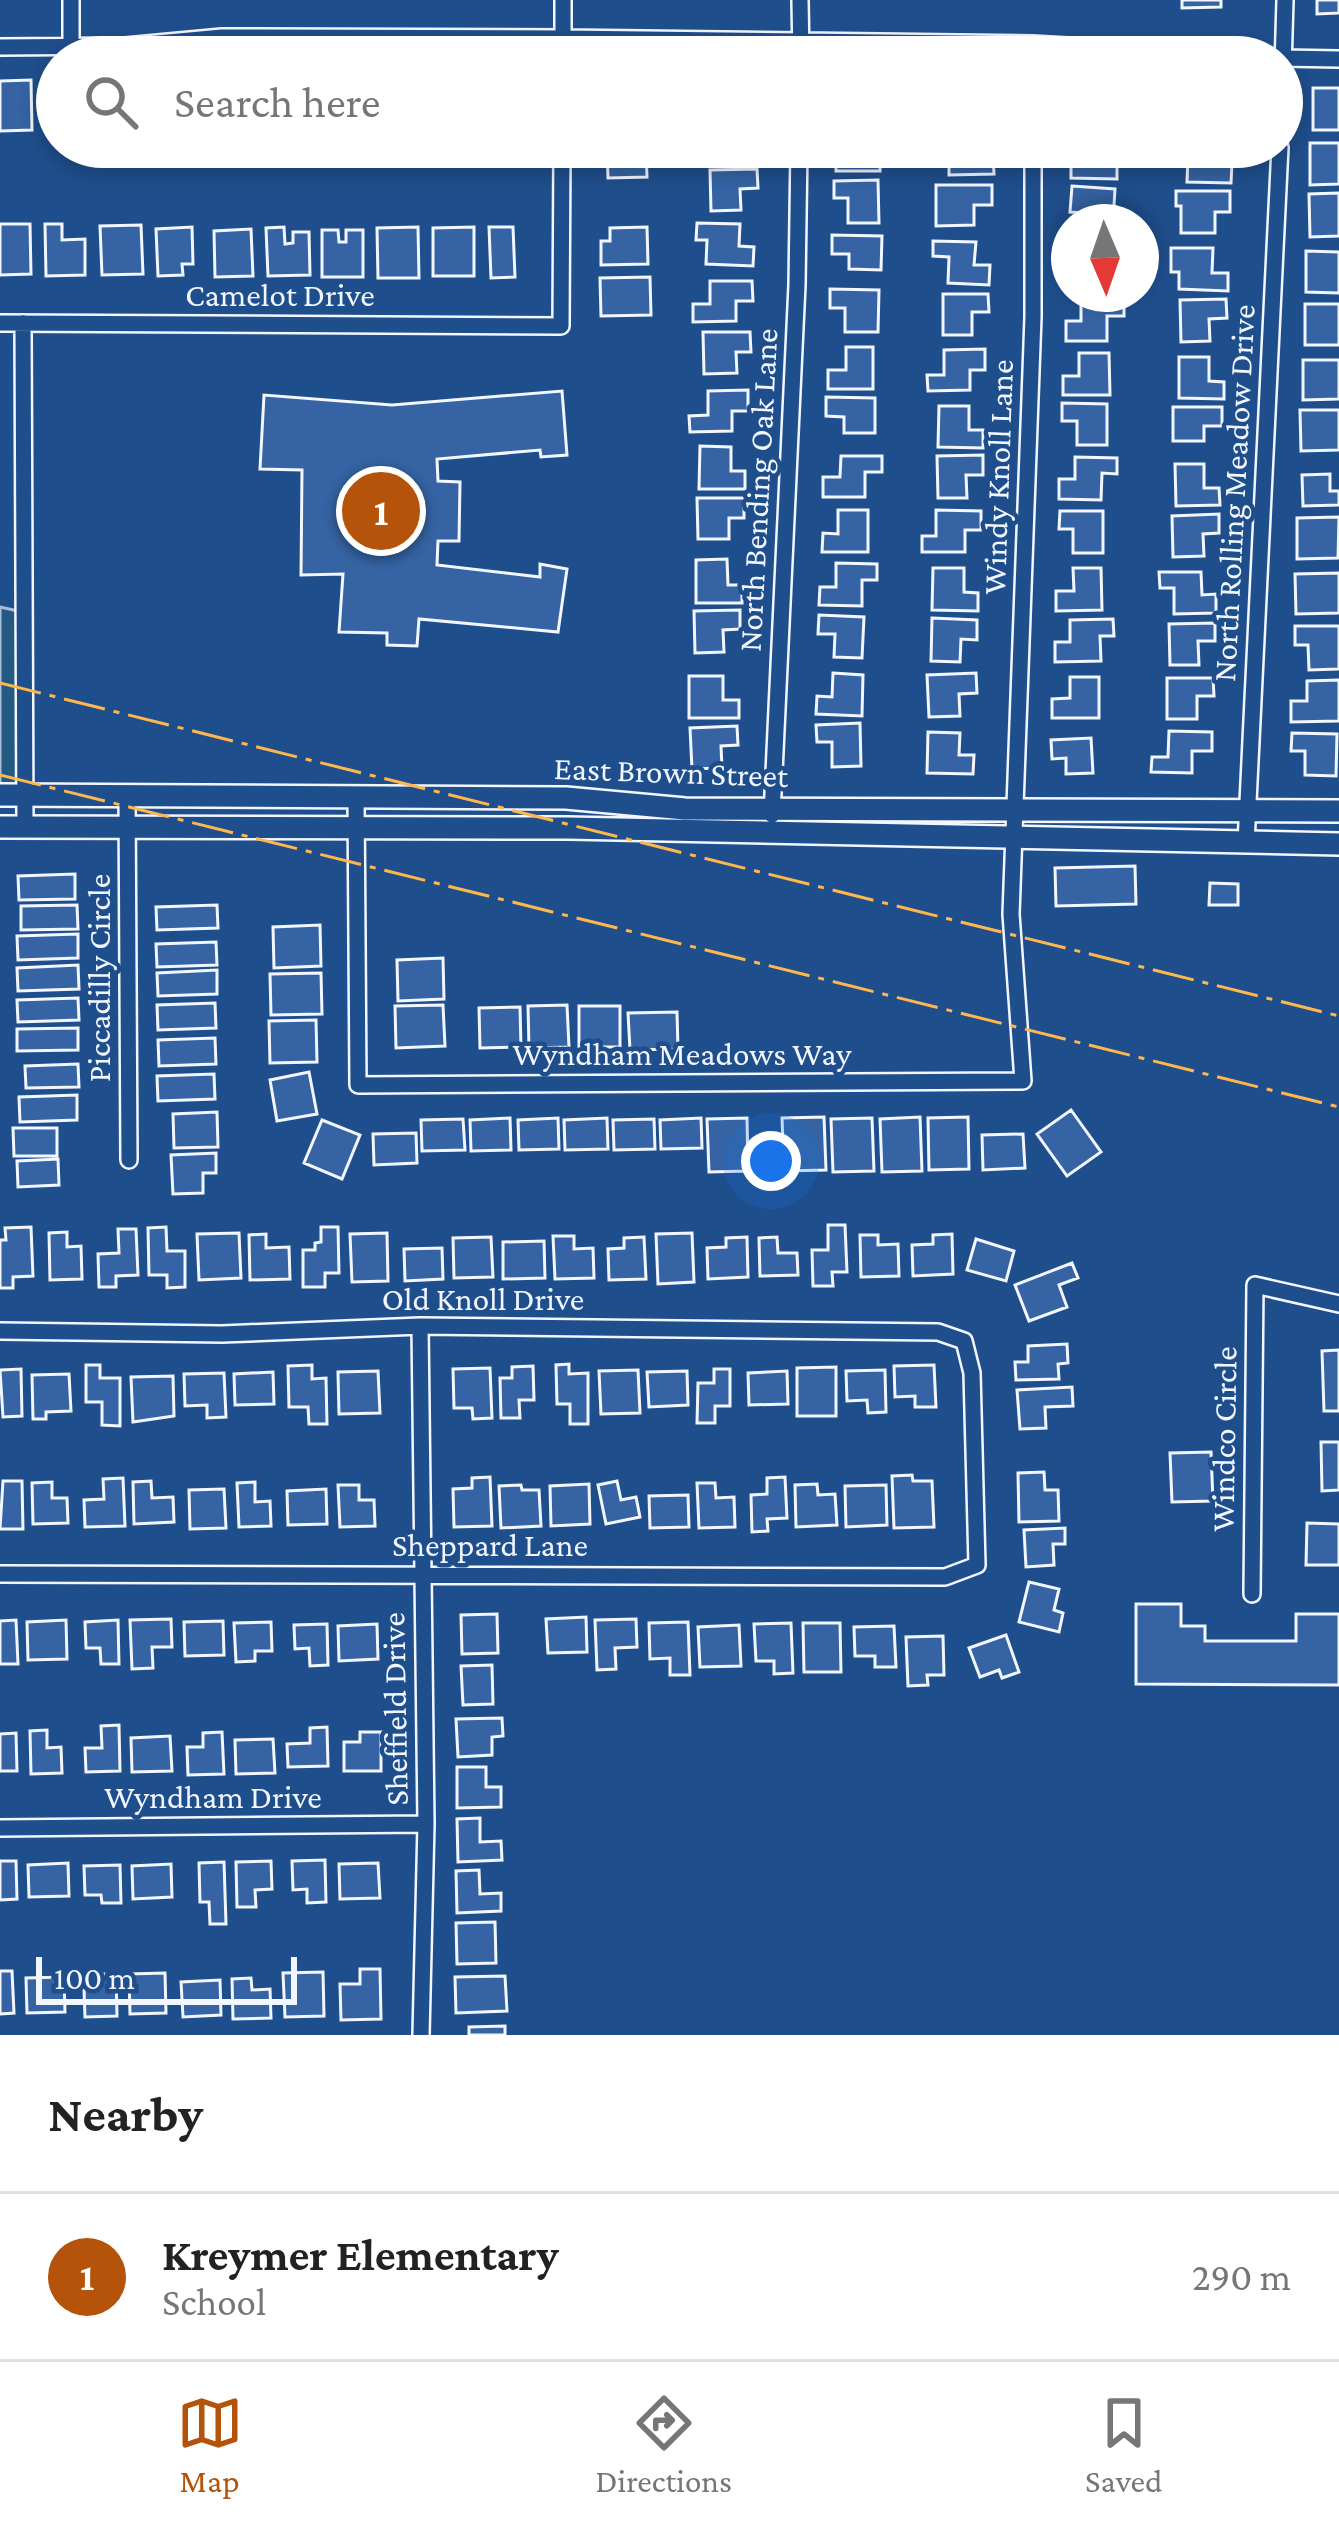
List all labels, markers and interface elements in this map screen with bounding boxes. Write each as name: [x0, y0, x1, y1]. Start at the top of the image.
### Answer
search box: [36, 36, 1303, 168]
icon: search: [78, 69, 144, 135]
text: Search here: [174, 77, 381, 127]
north arrow: [1051, 204, 1159, 312]
street label: Camelot Drive: [185, 276, 375, 313]
street label: North Rolling Meadow Drive: [1205, 304, 1262, 683]
street label: North Bending Oak Lane: [731, 327, 784, 653]
street label: Windy Knoll Lane: [975, 359, 1020, 595]
pin: 1: [342, 466, 420, 556]
street label: East Brown Street: [553, 749, 790, 794]
street label: Piccadilly Circle: [80, 874, 117, 1082]
street label: Wyndham Meadows Way: [512, 1035, 852, 1072]
your location: [741, 1131, 801, 1191]
street label: Old Knoll Drive: [382, 1280, 584, 1317]
street label: Windco Circle: [1203, 1346, 1244, 1532]
street label: Sheppard Lane: [392, 1526, 588, 1563]
street label: Sheffield Drive: [374, 1612, 415, 1806]
street label: Wyndham Drive: [104, 1778, 322, 1815]
scale bar: [36, 1951, 297, 2004]
text: 100 m: [54, 1959, 135, 1996]
text: Nearby: [48, 2085, 203, 2142]
text: Kreymer Elementary: [162, 2230, 559, 2280]
text: 1: [80, 2255, 94, 2298]
text: 290 m: [1192, 2255, 1291, 2298]
text: School: [162, 2280, 266, 2323]
tab: Map: [177, 2390, 243, 2499]
tab: Directions: [596, 2390, 732, 2499]
tab: Saved: [1085, 2390, 1162, 2499]

